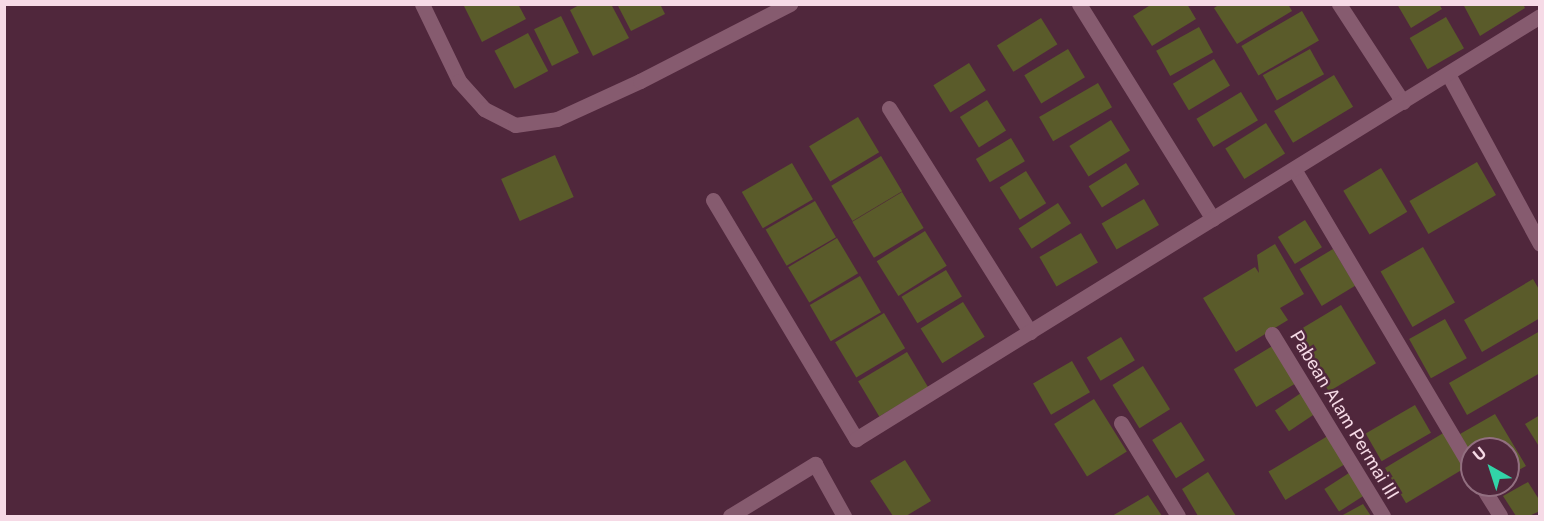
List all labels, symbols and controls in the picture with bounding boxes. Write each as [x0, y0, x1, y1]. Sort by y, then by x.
street label: Pabean Alam Permai III [1285, 327, 1403, 503]
north arrow [1460, 437, 1520, 497]
text: U [1469, 443, 1490, 465]

